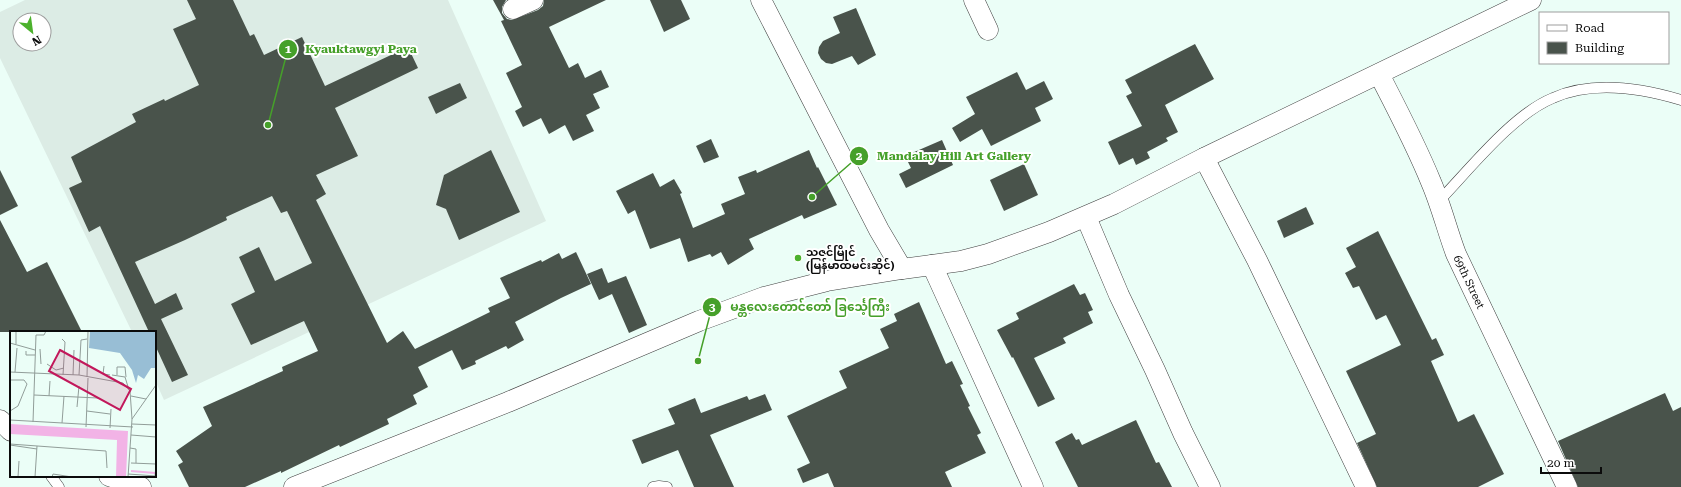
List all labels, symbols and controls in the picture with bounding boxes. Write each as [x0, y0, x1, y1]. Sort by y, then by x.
north arrow [12, 12, 52, 52]
legend [1539, 12, 1669, 64]
text: Road [1575, 21, 1605, 35]
text: N [29, 33, 43, 48]
callout: Kyauktawgyi Paya [278, 37, 425, 61]
text: Building [1575, 41, 1624, 55]
text: 1 [285, 42, 292, 56]
text: Kyauktawgyi Paya [305, 42, 417, 56]
callout: Mandalay Hill Art Gallery [849, 144, 1039, 168]
text: 2 [856, 149, 863, 163]
text: Mandalay Hill Art Gallery [877, 149, 1032, 163]
place label: သဇင်မြိုင် (မြန်မာထမင်းဆိုင်) [806, 245, 894, 275]
marker: သဇင်မြိုင် (မြန်မာထမင်းဆိုင်) [793, 253, 803, 263]
street label: 69th Street [1450, 253, 1487, 311]
callout: မန္တလေးတောင်တော် ‌ခြင်္သေ့ကြီး [702, 295, 898, 319]
text: မန္တလေးတောင်တော် ‌ခြင်္သေ့ကြီး [730, 297, 890, 317]
text: 3 [709, 300, 716, 314]
inset map [10, 331, 156, 477]
scale bar [1541, 449, 1601, 475]
text: 20 m [1547, 456, 1574, 470]

